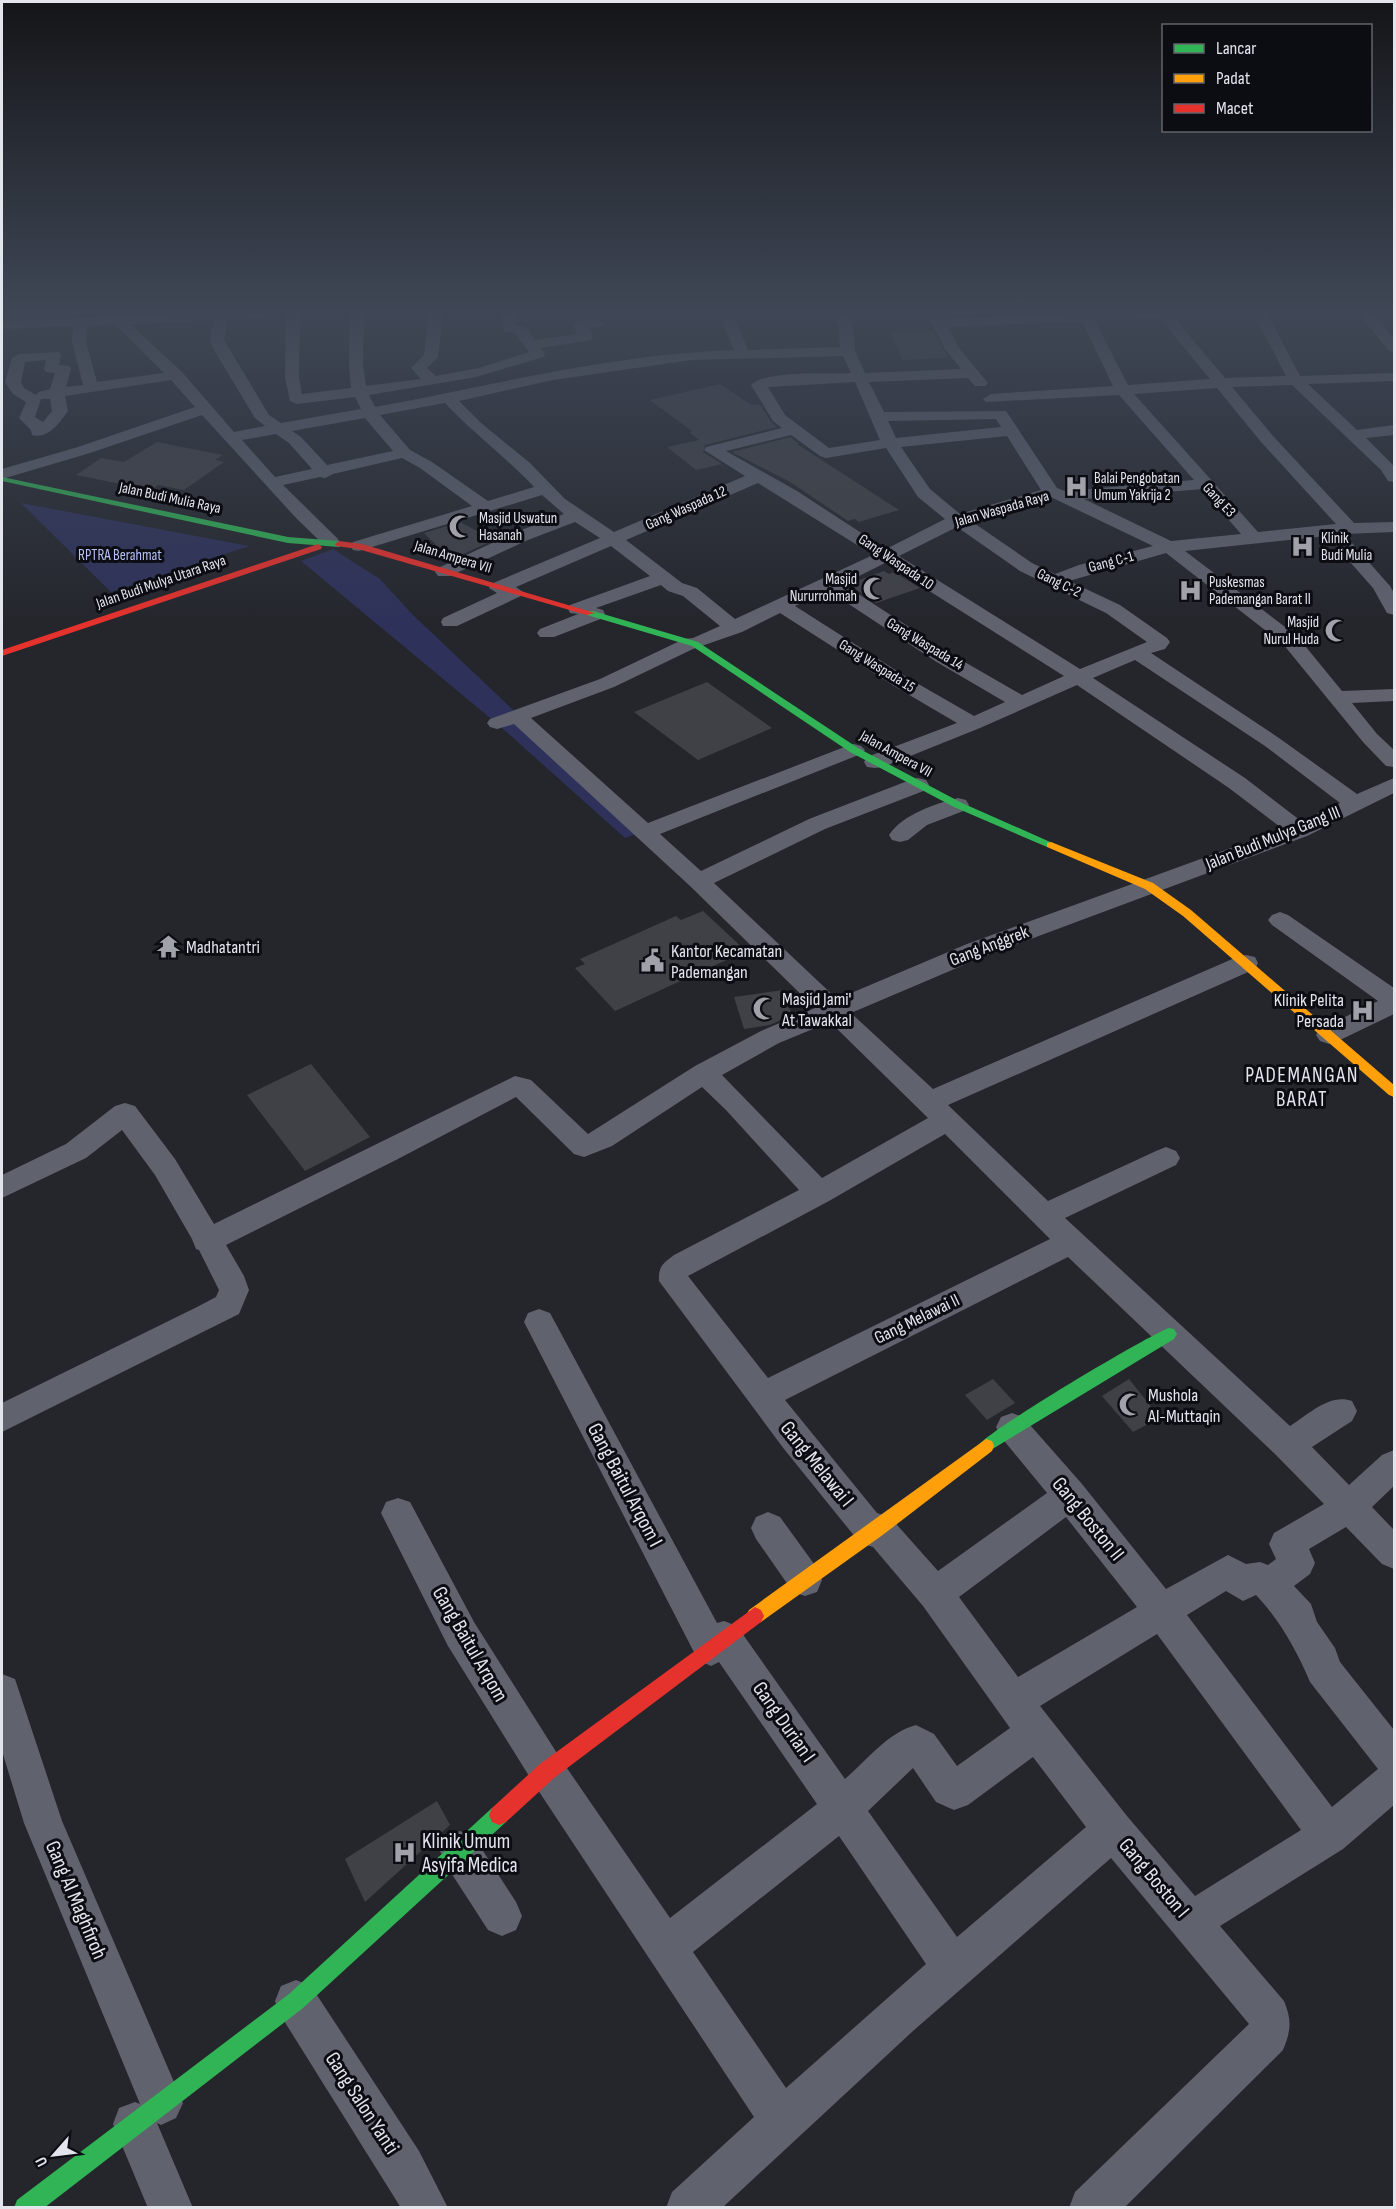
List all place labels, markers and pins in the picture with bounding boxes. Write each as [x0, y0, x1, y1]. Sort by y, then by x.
place label: Balai Pengobatan Umum Yakrija 2 [1094, 469, 1180, 505]
hospital icon: Balai Pengobatan Umum Yakrija 2 [1063, 474, 1089, 500]
place label: Masjid Uswatun Hasanah [479, 509, 557, 545]
mosque icon: Masjid Uswatun Hasanah [448, 514, 474, 540]
place label: Klinik Budi Mulia [1321, 529, 1372, 565]
hospital icon: Klinik Budi Mulia [1290, 534, 1316, 560]
place label: Masjid Nururrohmah [790, 570, 857, 606]
place label: Puskesmas Pademangan Barat II [1209, 573, 1311, 609]
mosque icon: Masjid Nururrohmah [862, 575, 888, 601]
hospital icon: Puskesmas Pademangan Barat II [1178, 578, 1204, 604]
place label: Masjid Nurul Huda [1263, 613, 1319, 649]
mosque icon: Masjid Nurul Huda [1324, 618, 1350, 644]
temple icon: Madhatantri [155, 934, 181, 960]
place label: Madhatantri [186, 937, 260, 958]
place label: Kantor Kecamatan Pademangan [671, 941, 782, 983]
public building icon: Kantor Kecamatan Pademangan [640, 948, 666, 974]
place label: Masjid Jami' At Tawakkal [781, 989, 852, 1031]
place label: Klinik Pelita Persada [1274, 990, 1344, 1032]
mosque icon: Masjid Jami' At Tawakkal [751, 996, 777, 1022]
hospital icon: Klinik Pelita Persada [1349, 997, 1375, 1023]
place label: Mushola Al-Muttaqin [1147, 1385, 1220, 1427]
mosque icon: Mushola Al-Muttaqin [1117, 1392, 1143, 1418]
place label: Klinik Umum Asyifa Medica [421, 1829, 518, 1878]
hospital icon: Klinik Umum Asyifa Medica [391, 1840, 417, 1866]

